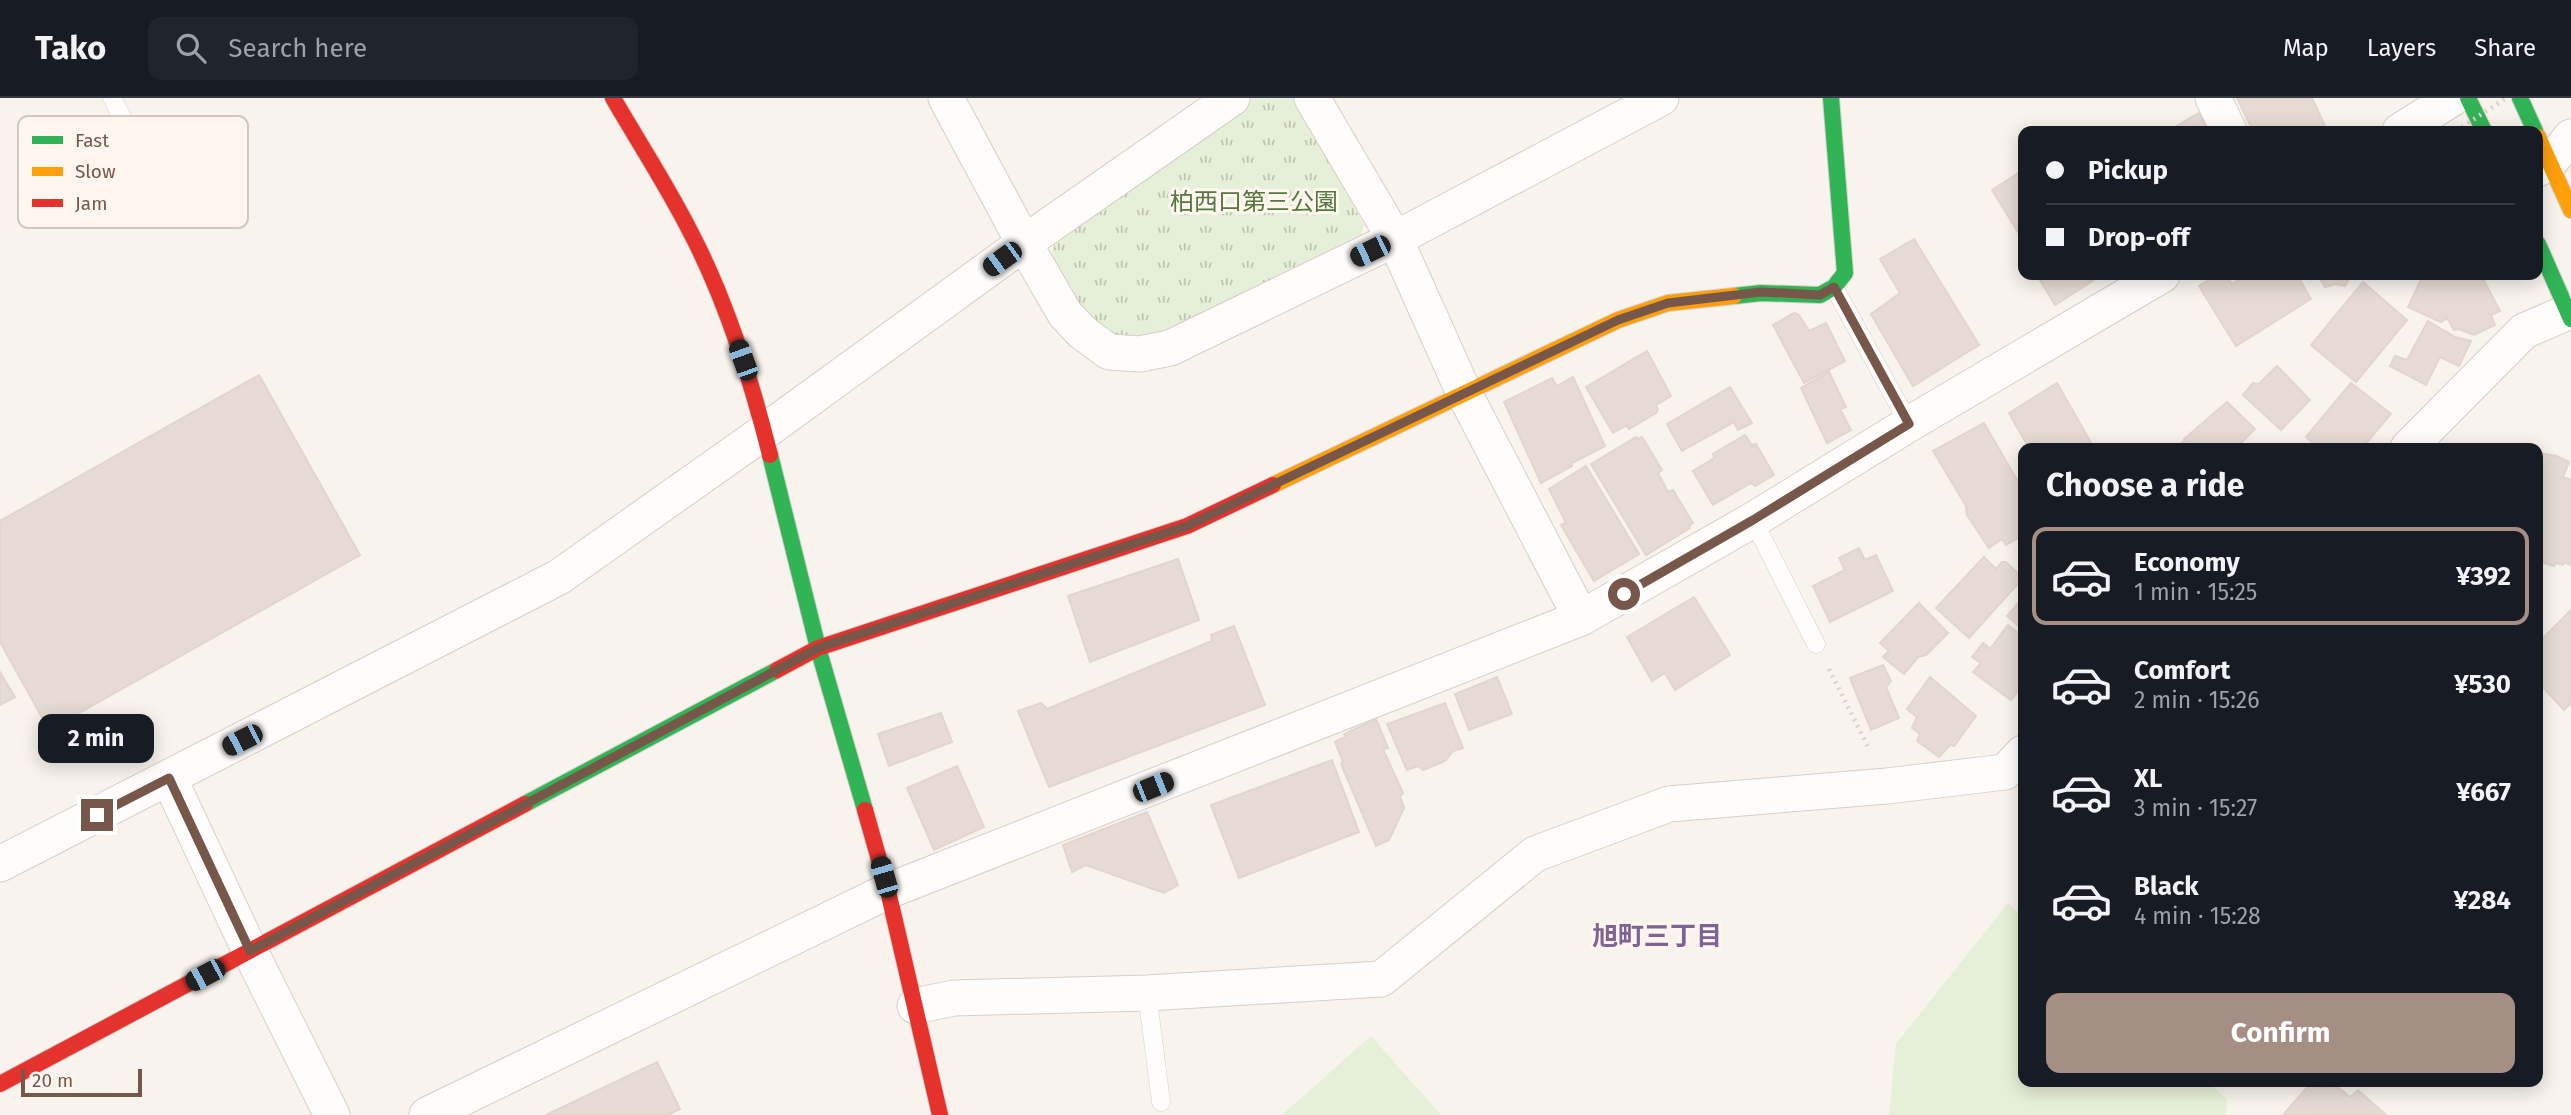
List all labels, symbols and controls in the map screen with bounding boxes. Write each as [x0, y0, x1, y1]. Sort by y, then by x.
search box [148, 17, 638, 80]
text: Tako [35, 28, 106, 68]
icon: search [172, 29, 210, 67]
text: Search here [228, 33, 367, 64]
text: Map [2283, 34, 2329, 62]
text: Layers [2367, 34, 2436, 62]
text: Share [2474, 34, 2536, 62]
legend [18, 116, 248, 228]
text: Fast [75, 129, 109, 152]
text: Pickup [2088, 155, 2168, 186]
text: Slow [75, 160, 116, 183]
park label: 柏西口第三公園 [1170, 188, 1338, 216]
text: Jam [75, 192, 107, 215]
text: Drop-off [2088, 222, 2190, 253]
car [1347, 232, 1394, 270]
car [979, 238, 1026, 280]
car [726, 337, 761, 383]
text: Choose a ride [2046, 466, 2244, 504]
icon: car [2050, 545, 2113, 608]
text: Economy [2134, 547, 2240, 578]
text: ¥392 [2456, 561, 2511, 592]
route start [1608, 578, 1640, 610]
text: 1 min · 15:25 [2134, 578, 2257, 606]
icon: car [2050, 653, 2113, 716]
text: Comfort [2134, 655, 2230, 686]
text: ¥530 [2454, 669, 2511, 700]
text: 2 min · 15:26 [2134, 686, 2260, 714]
callout: 2 min [39, 714, 155, 762]
car [219, 721, 266, 759]
text: 2 min [68, 724, 124, 752]
icon: car [2050, 761, 2113, 824]
text: XL [2134, 763, 2162, 794]
car [1130, 769, 1177, 805]
text: ¥667 [2456, 777, 2511, 808]
text: 3 min · 15:27 [2134, 794, 2257, 822]
route end [81, 799, 113, 831]
car [869, 854, 900, 900]
icon: car [2050, 869, 2113, 932]
text: Black [2134, 871, 2199, 902]
text: ¥284 [2453, 885, 2511, 916]
text: 4 min · 15:28 [2134, 902, 2261, 930]
district label: 旭町三丁目 [1592, 921, 1722, 952]
car [182, 956, 229, 994]
button: Confirm [2046, 993, 2515, 1073]
scale bar [21, 1066, 142, 1098]
text: 20 m [32, 1069, 73, 1092]

